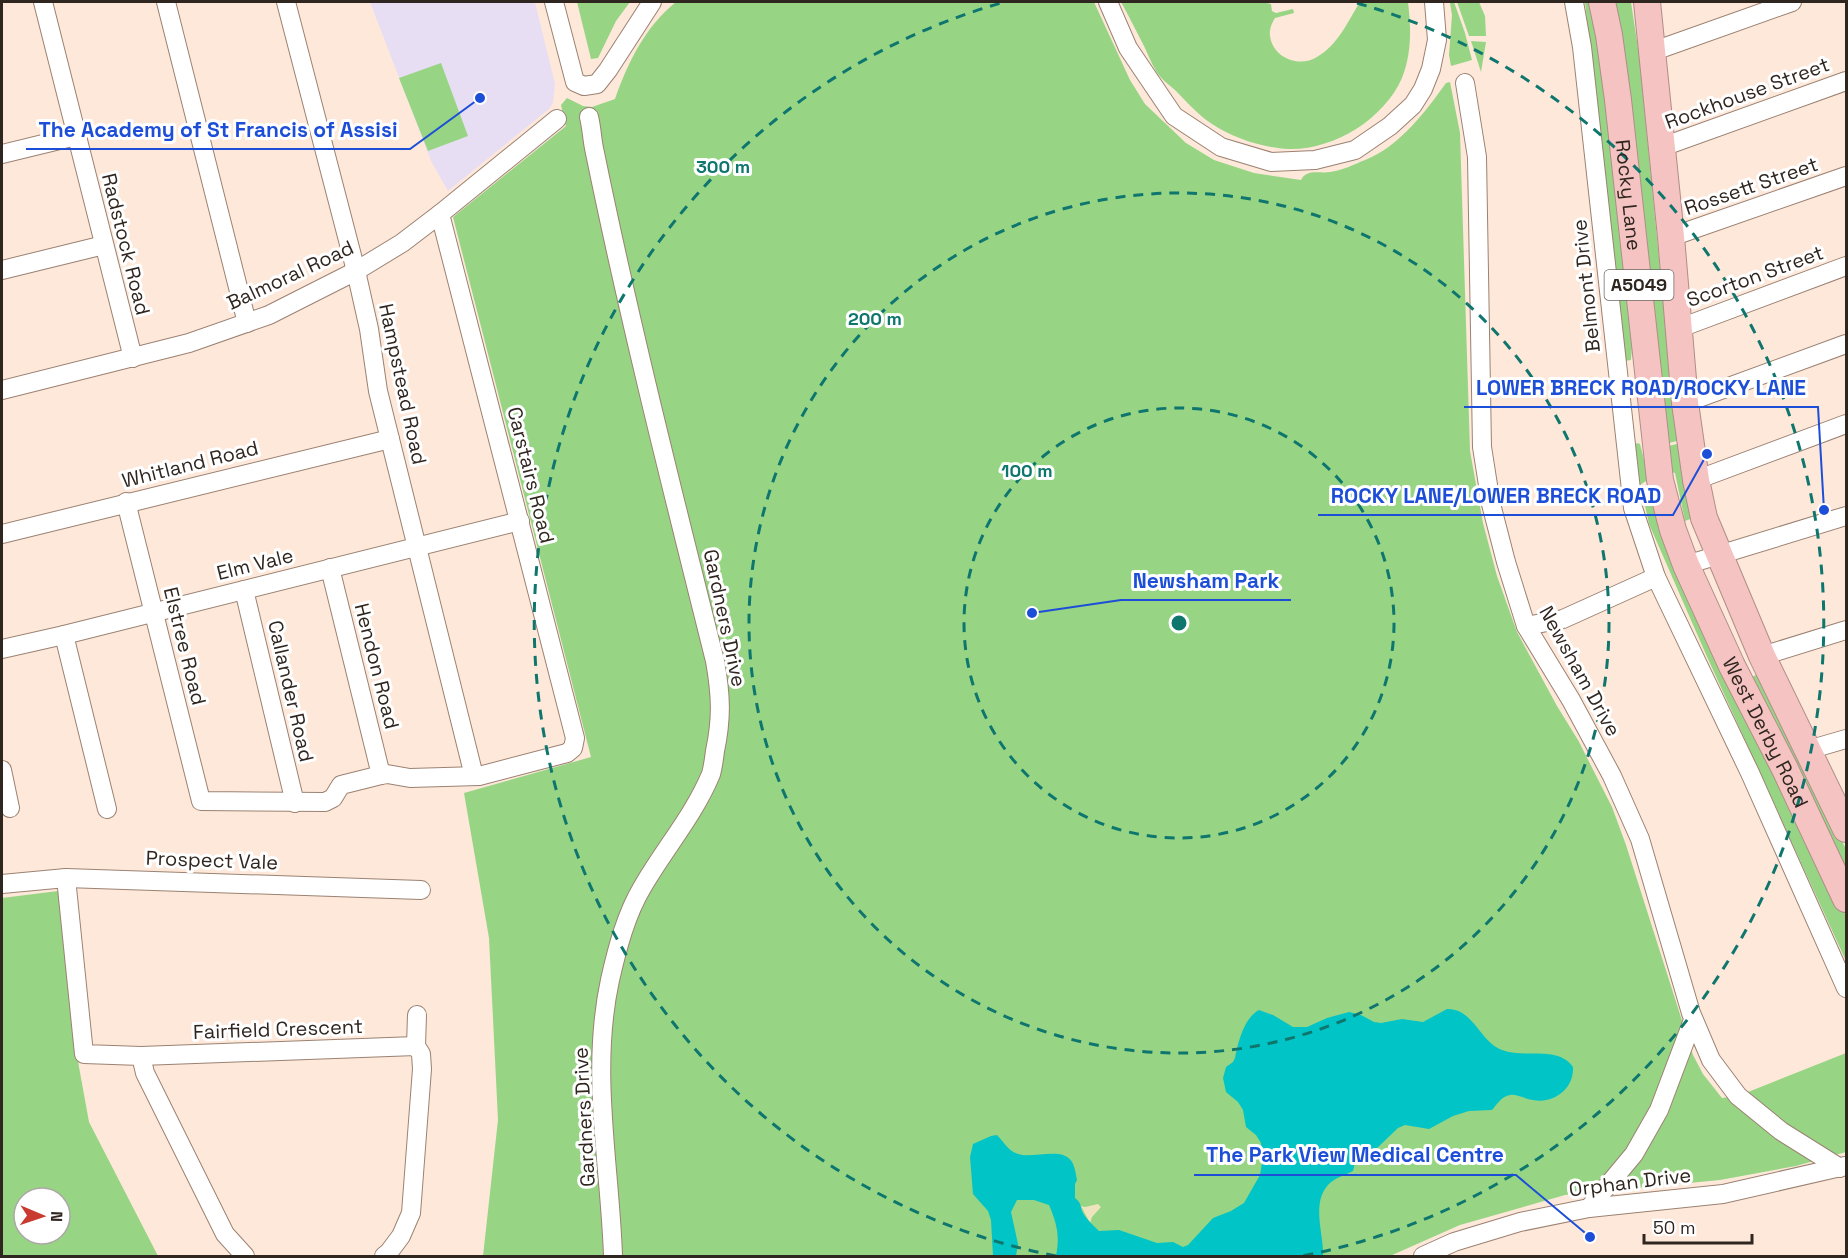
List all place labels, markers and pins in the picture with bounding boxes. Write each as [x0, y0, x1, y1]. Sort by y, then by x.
callout: The Academy of St Francis of Assisi [26, 110, 410, 149]
callout: LOWER BRECK ROAD/ROCKY LANE [1464, 368, 1818, 407]
callout: ROCKY LANE/LOWER BRECK ROAD [1318, 476, 1673, 515]
callout: Newsham Park [1121, 561, 1291, 600]
centre of rings [1169, 613, 1189, 633]
callout: The Park View Medical Centre [1194, 1136, 1516, 1175]

